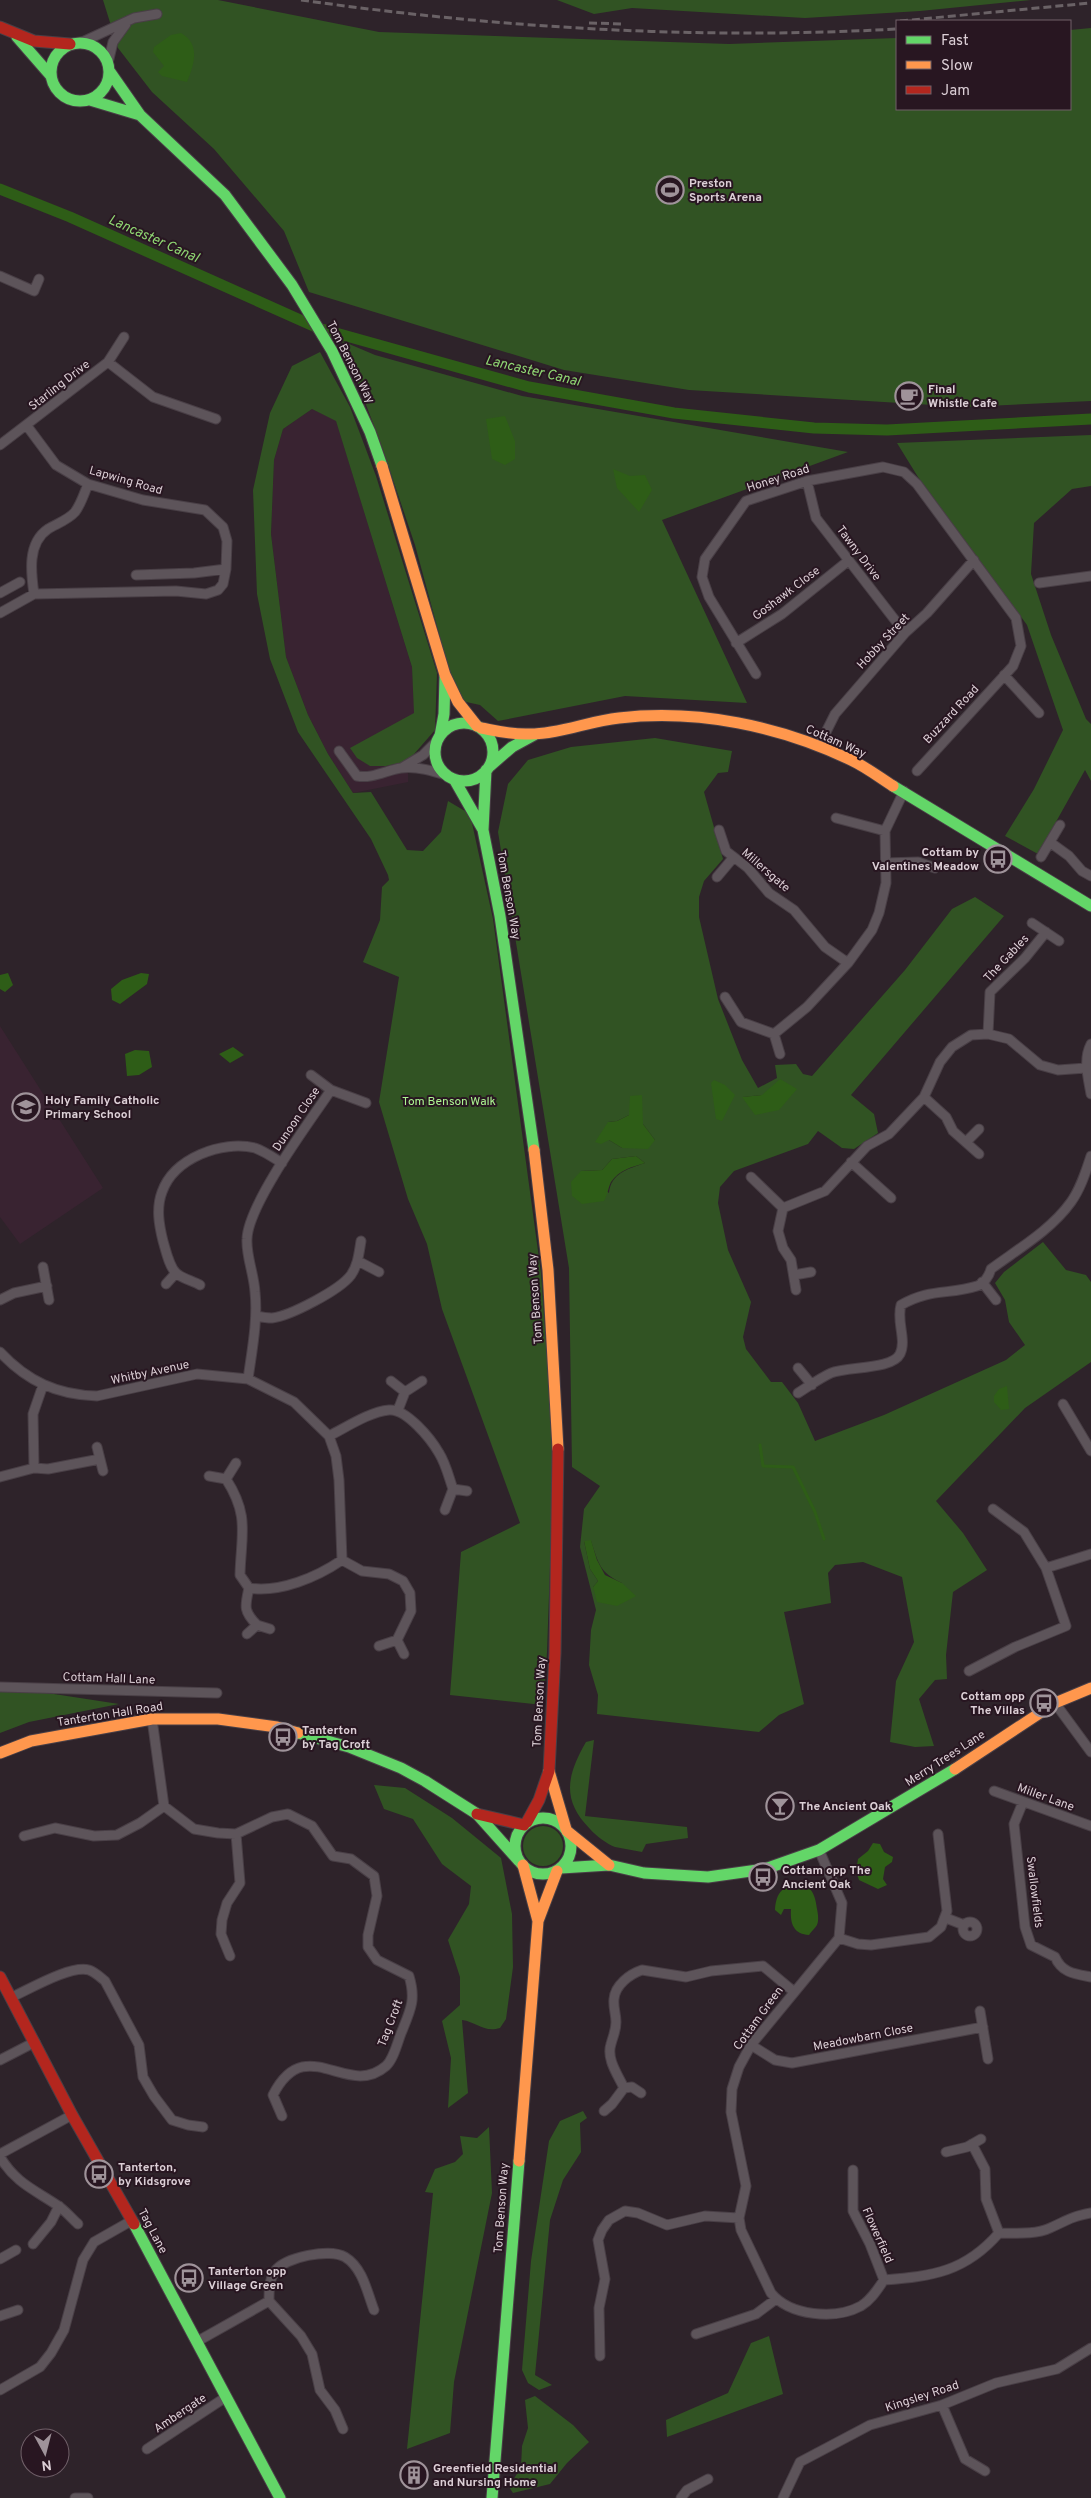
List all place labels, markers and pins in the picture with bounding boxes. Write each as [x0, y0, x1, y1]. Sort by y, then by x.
sports icon: Preston Sports Arena [655, 175, 685, 205]
place label: Preston Sports Arena [689, 176, 762, 206]
cafe icon: Final Whistle Cafe [894, 381, 924, 411]
place label: Final Whistle Cafe [928, 382, 997, 412]
bus stop icon: Cottam by Valentines Meadow [983, 844, 1013, 874]
place label: Cottam by Valentines Meadow [872, 845, 979, 875]
school or university icon: Holy Family Catholic Primary School [11, 1092, 41, 1122]
place label: Holy Family Catholic Primary School [45, 1093, 160, 1123]
bus stop icon: Cottam opp The Villas [1029, 1688, 1059, 1718]
place label: Cottam opp The Villas [961, 1689, 1025, 1719]
bus stop icon: Tanterton by Tag Croft [268, 1722, 298, 1752]
place label: Tanterton by Tag Croft [302, 1723, 370, 1753]
bar icon: The Ancient Oak [765, 1791, 795, 1821]
place label: The Ancient Oak [799, 1799, 892, 1815]
bus stop icon: Cottam opp The Ancient Oak [748, 1862, 778, 1892]
place label: Cottam opp The Ancient Oak [782, 1863, 871, 1893]
bus stop icon: Tanterton, by Kidsgrove [84, 2159, 114, 2189]
place label: Tanterton, by Kidsgrove [118, 2160, 191, 2190]
bus stop icon: Tanterton opp Village Green [174, 2263, 204, 2293]
place label: Tanterton opp Village Green [208, 2264, 286, 2294]
building icon: Greenfield Residential and Nursing Home [399, 2460, 429, 2490]
place label: Greenfield Residential and Nursing Home [433, 2461, 557, 2491]

